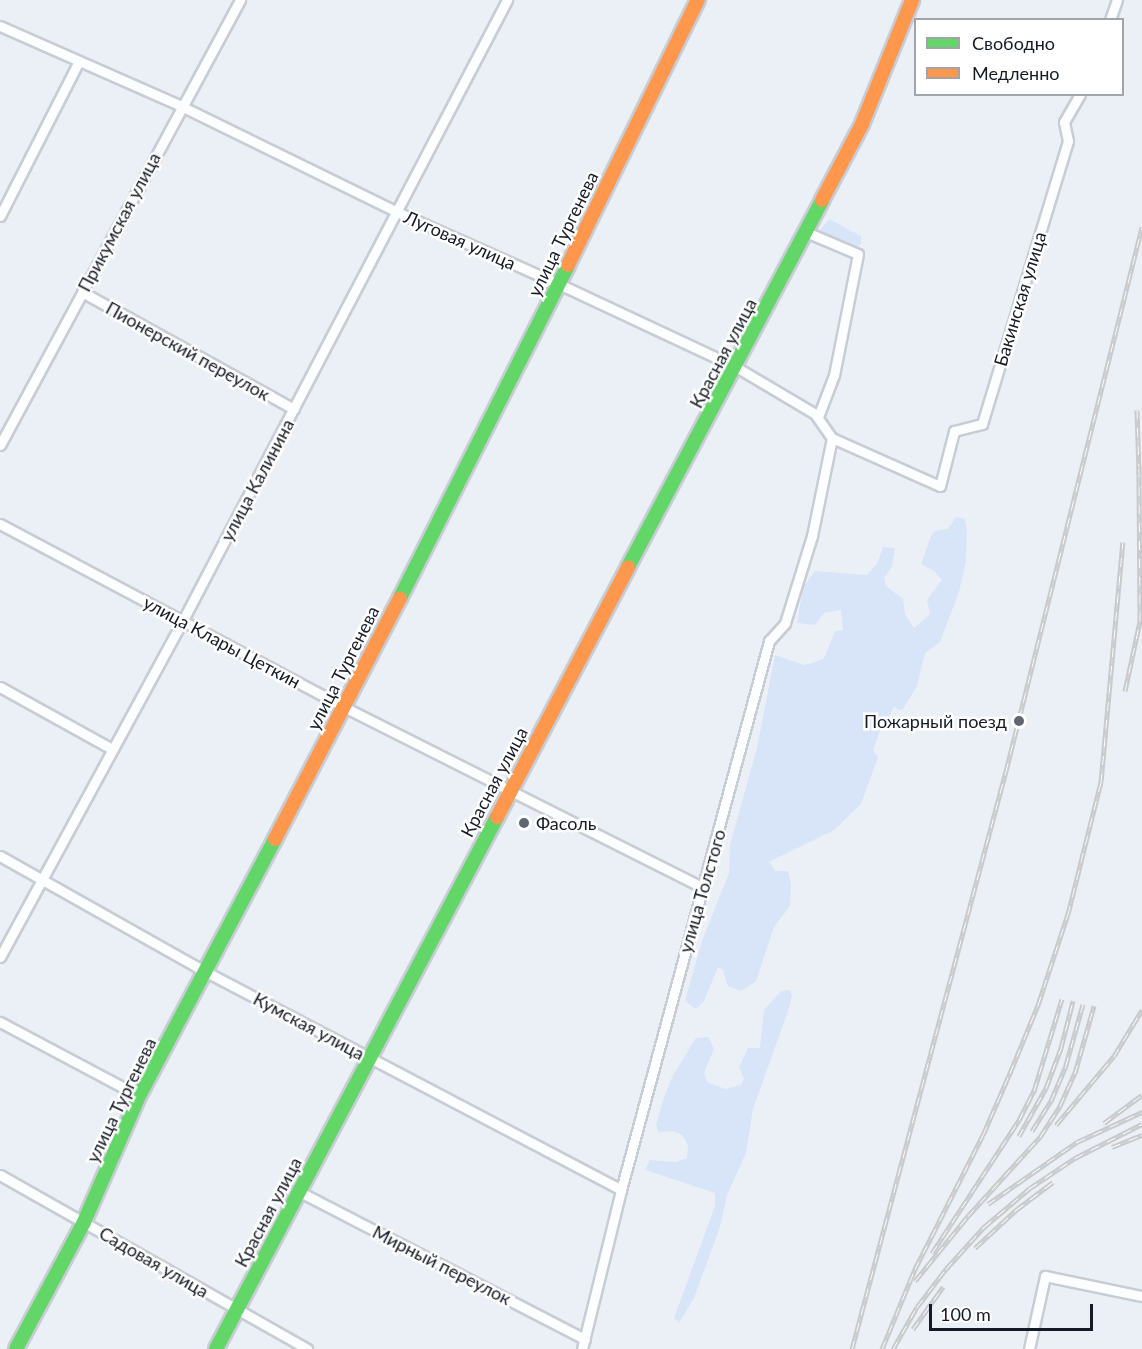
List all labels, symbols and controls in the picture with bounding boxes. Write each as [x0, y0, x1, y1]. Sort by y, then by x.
legend [914, 18, 1124, 96]
text: Свободно [972, 32, 1055, 54]
text: Медленно [972, 62, 1060, 84]
street label: Прикумская улица [73, 149, 165, 295]
street label: улица Тургенева [523, 168, 603, 300]
street label: Луговая улица [401, 206, 519, 274]
street label: Бакинская улица [989, 229, 1051, 369]
street label: Красная улица [685, 294, 761, 412]
street label: Пионерский переулок [102, 297, 274, 405]
street label: улица Калинина [216, 415, 298, 545]
street label: улица Клары Цеткин [140, 591, 304, 693]
street label: улица Тургенева [302, 602, 384, 734]
place label: Пожарный поезд [864, 710, 1007, 732]
marker: Пожарный поезд [1012, 714, 1026, 728]
street label: Красная улица [456, 723, 532, 841]
place label: Фасоль [536, 812, 596, 834]
marker: Фасоль [517, 816, 531, 830]
street label: улица Толстого [674, 827, 730, 955]
street label: Кумская улица [250, 988, 368, 1064]
street label: улица Тургенева [81, 1034, 161, 1166]
street label: Красная улица [230, 1153, 306, 1271]
street label: Мирный переулок [369, 1221, 515, 1309]
street label: Садовая улица [95, 1222, 213, 1302]
scale bar [932, 1292, 1096, 1330]
text: 100 m [940, 1303, 991, 1325]

